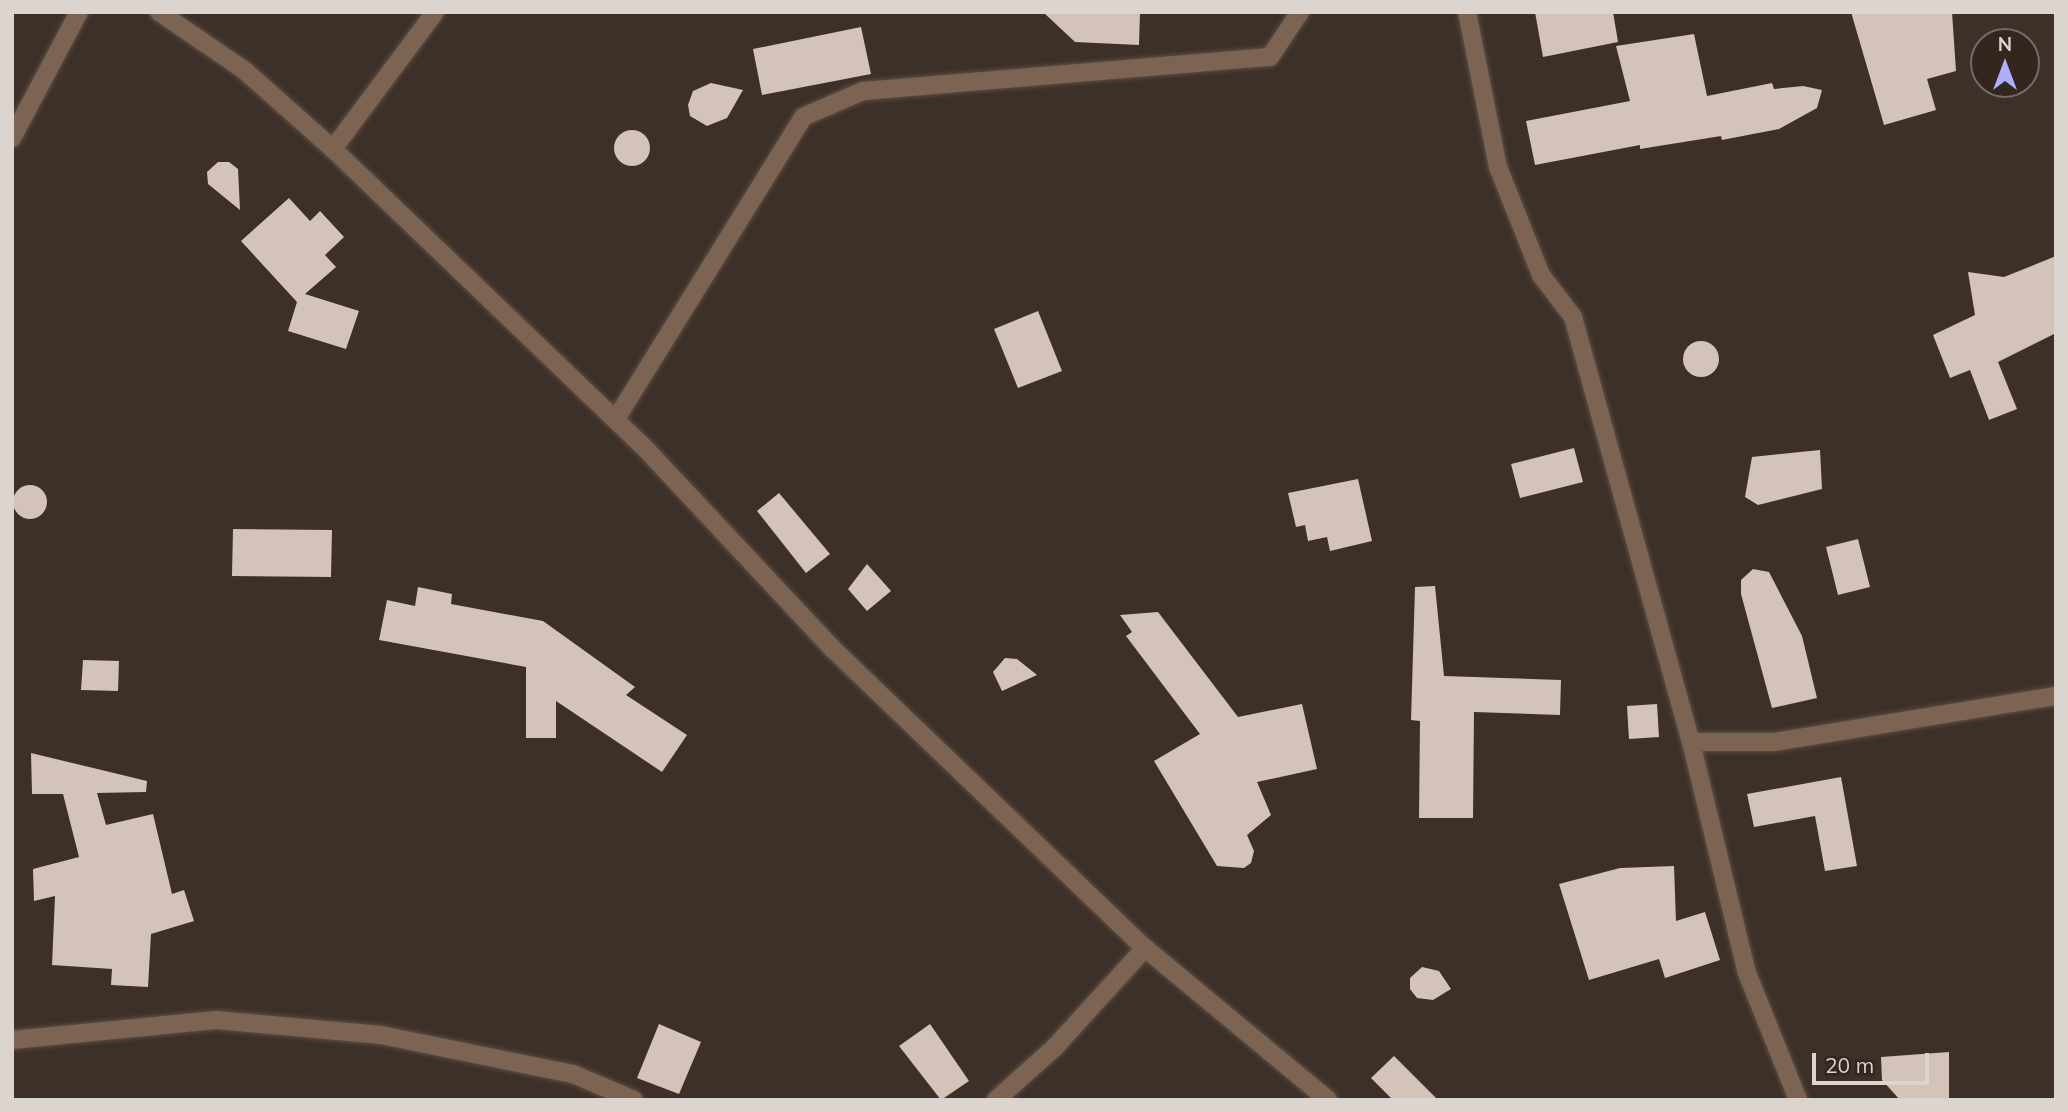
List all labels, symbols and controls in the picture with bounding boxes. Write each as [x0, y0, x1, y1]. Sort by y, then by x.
north arrow [1970, 28, 2040, 98]
text: N [1998, 32, 2012, 56]
scale bar [1816, 1038, 1933, 1082]
text: 20 m [1825, 1052, 1874, 1078]

